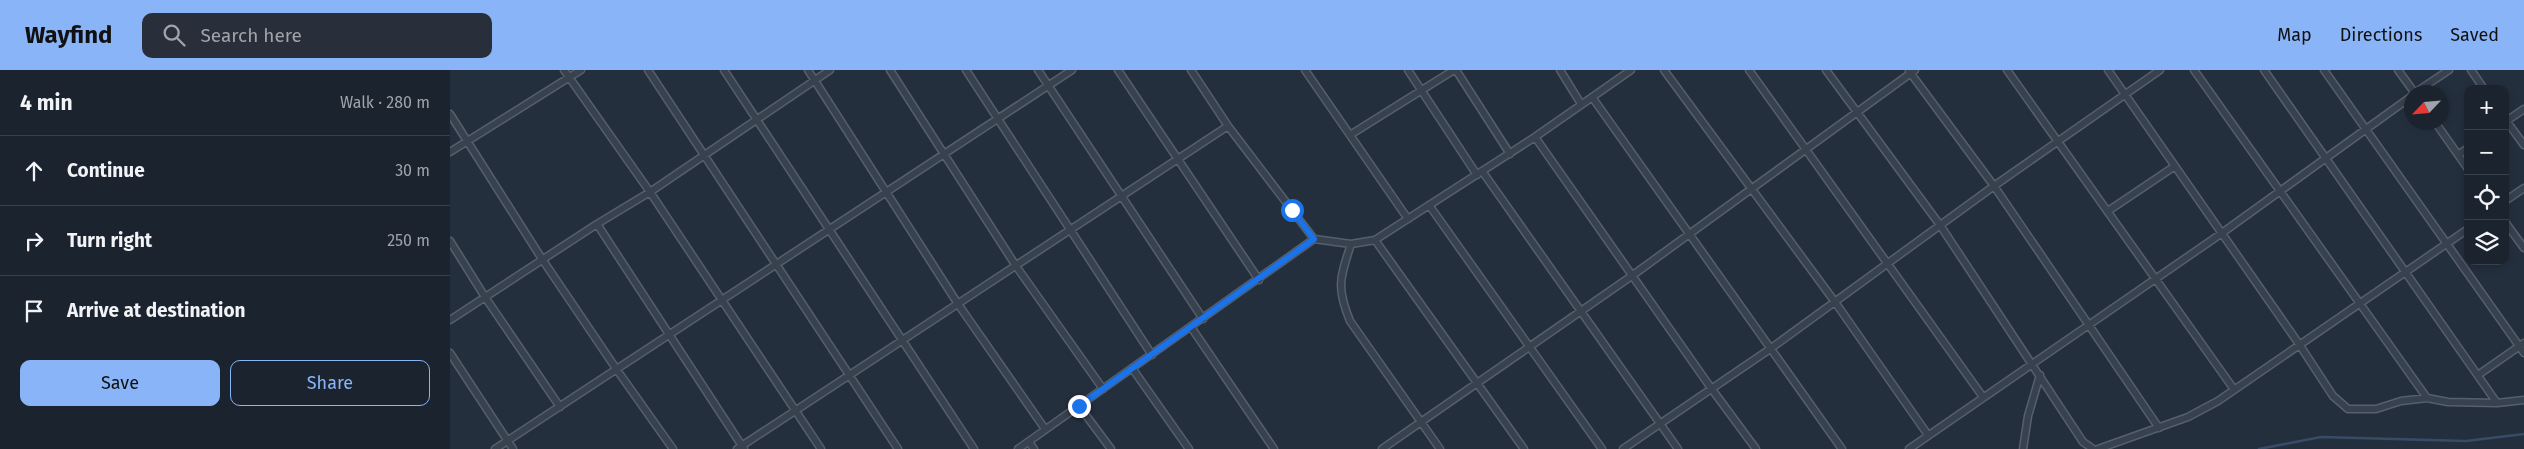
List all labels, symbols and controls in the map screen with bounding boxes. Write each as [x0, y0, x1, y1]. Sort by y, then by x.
search box [142, 13, 492, 58]
text: Wayfind [25, 21, 112, 49]
icon: search [160, 21, 188, 49]
text: Search here [200, 24, 302, 47]
text: Map [2277, 24, 2312, 46]
text: Directions [2340, 24, 2422, 46]
text: Saved [2450, 24, 2499, 46]
north arrow [2404, 85, 2449, 130]
map controls [2464, 85, 2509, 265]
button: + [2464, 85, 2509, 130]
text: 4 min [20, 90, 73, 116]
text: Walk · 280 m [340, 93, 430, 112]
button: − [2464, 130, 2509, 175]
icon: ahead [20, 157, 48, 185]
text: Continue [67, 159, 145, 182]
text: 30 m [395, 161, 430, 180]
button: locate [2464, 175, 2509, 220]
route start [1281, 199, 1304, 222]
button: layers [2464, 220, 2509, 265]
icon: right [20, 227, 48, 255]
text: Turn right [67, 229, 152, 252]
text: 250 m [387, 231, 430, 250]
icon: arrive [20, 297, 48, 325]
text: Arrive at destination [67, 299, 246, 322]
button: Save [20, 360, 220, 406]
button: Share [230, 360, 430, 406]
route end [1068, 395, 1091, 418]

